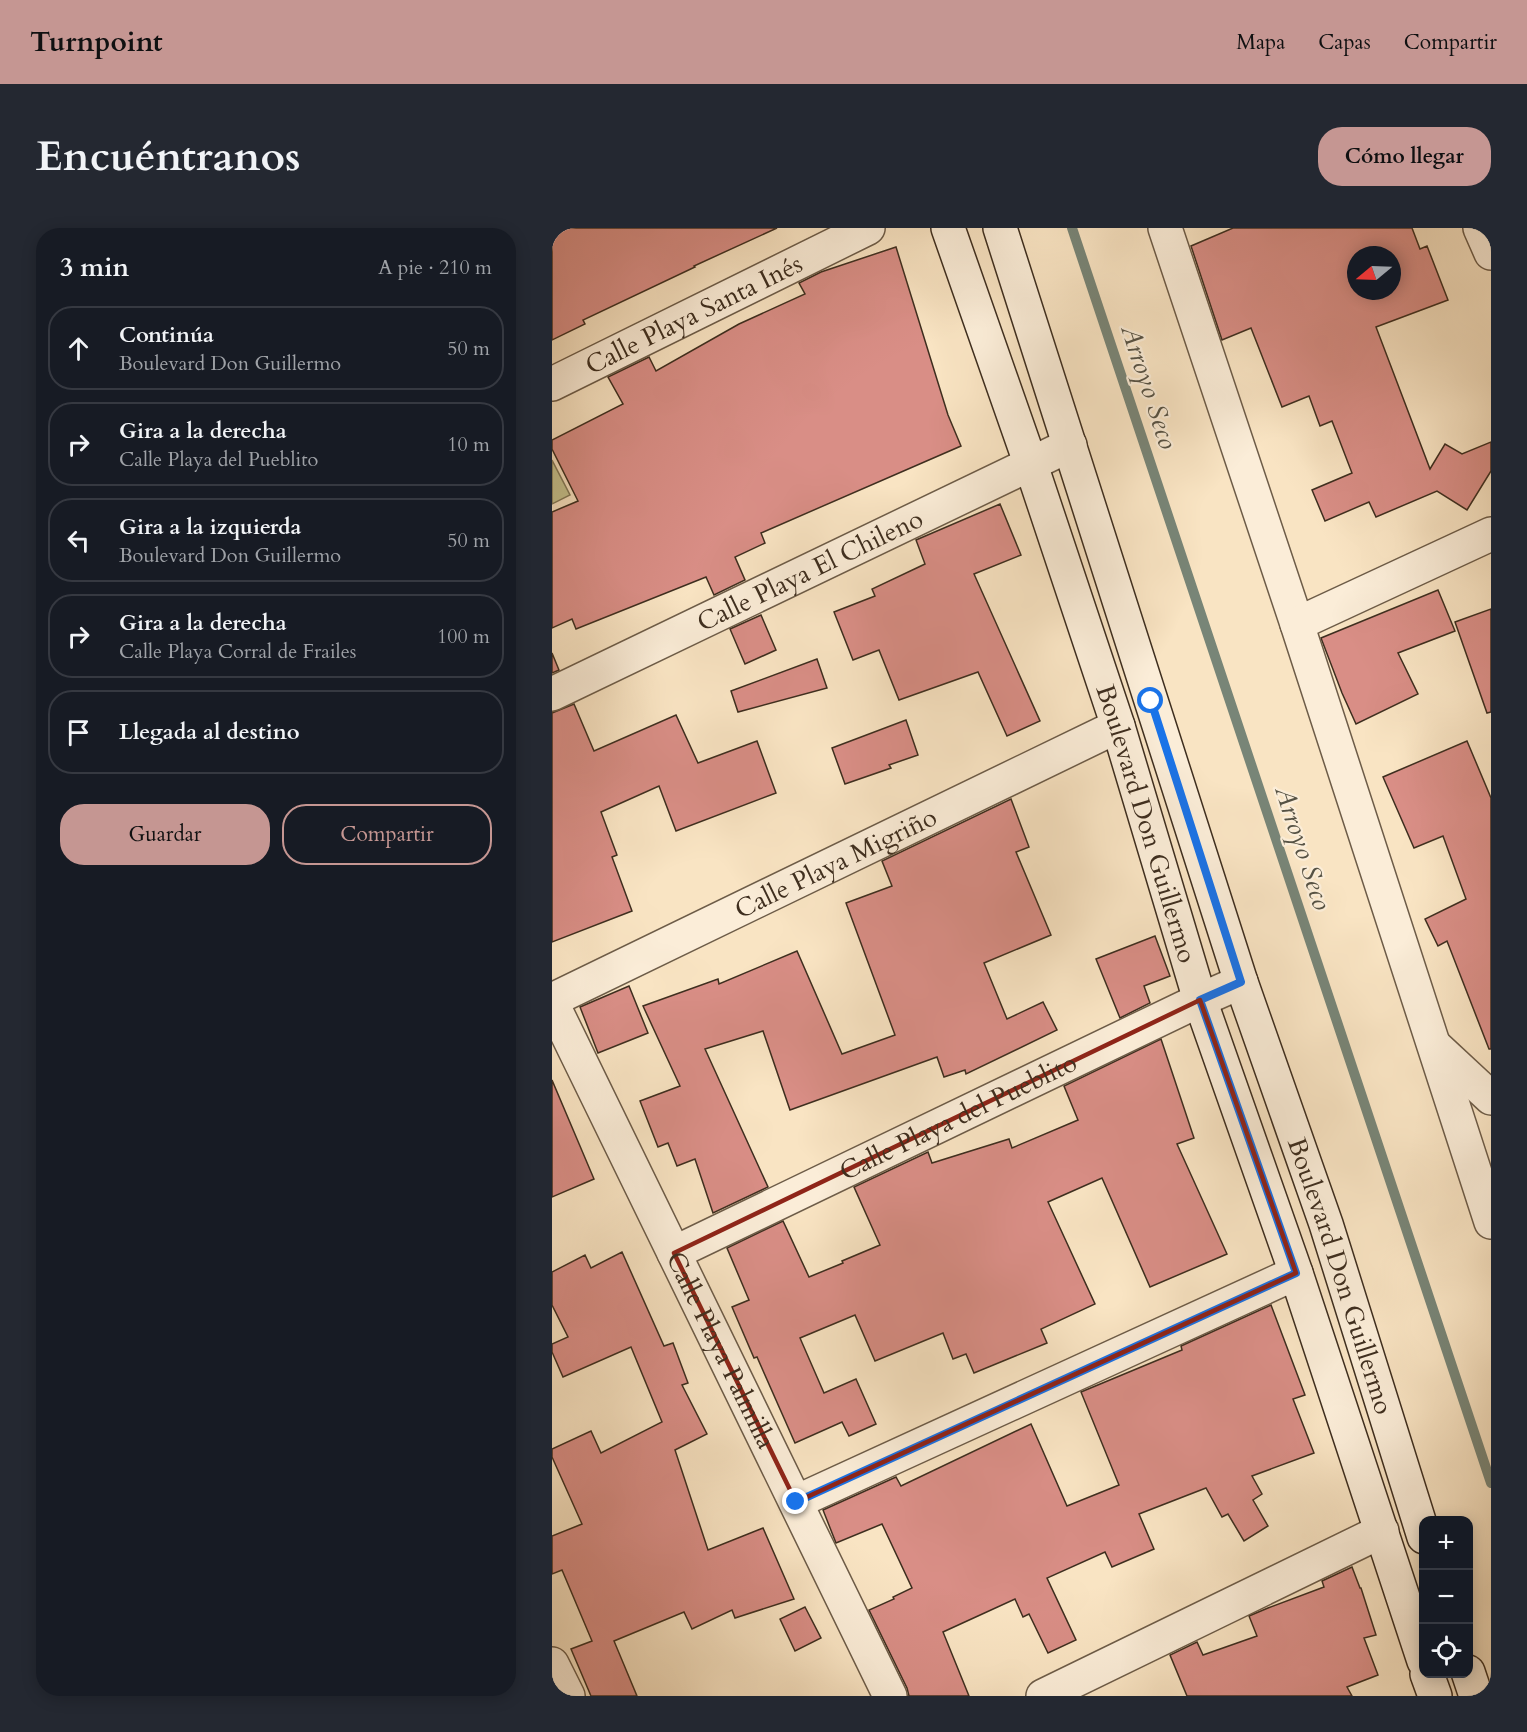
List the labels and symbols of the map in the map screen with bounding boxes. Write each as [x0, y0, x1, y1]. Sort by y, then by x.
street label: Calle Playa Santa Inés [579, 246, 808, 382]
north arrow [1347, 246, 1401, 300]
water label: Arroyo Seco [1111, 319, 1187, 454]
street label: Calle Playa El Chileno [691, 501, 929, 639]
street label: Boulevard Don Guillermo [1088, 680, 1205, 967]
route start [1137, 687, 1163, 713]
water label: Arroyo Seco [1265, 780, 1341, 915]
street label: Calle Playa Migriño [729, 799, 942, 927]
street label: Calle Playa del Pueblito [833, 1044, 1082, 1188]
street label: Boulevard Don Guillermo [1279, 1133, 1402, 1419]
street label: Calle Playa Palmilla [658, 1245, 784, 1454]
route end [782, 1488, 808, 1514]

